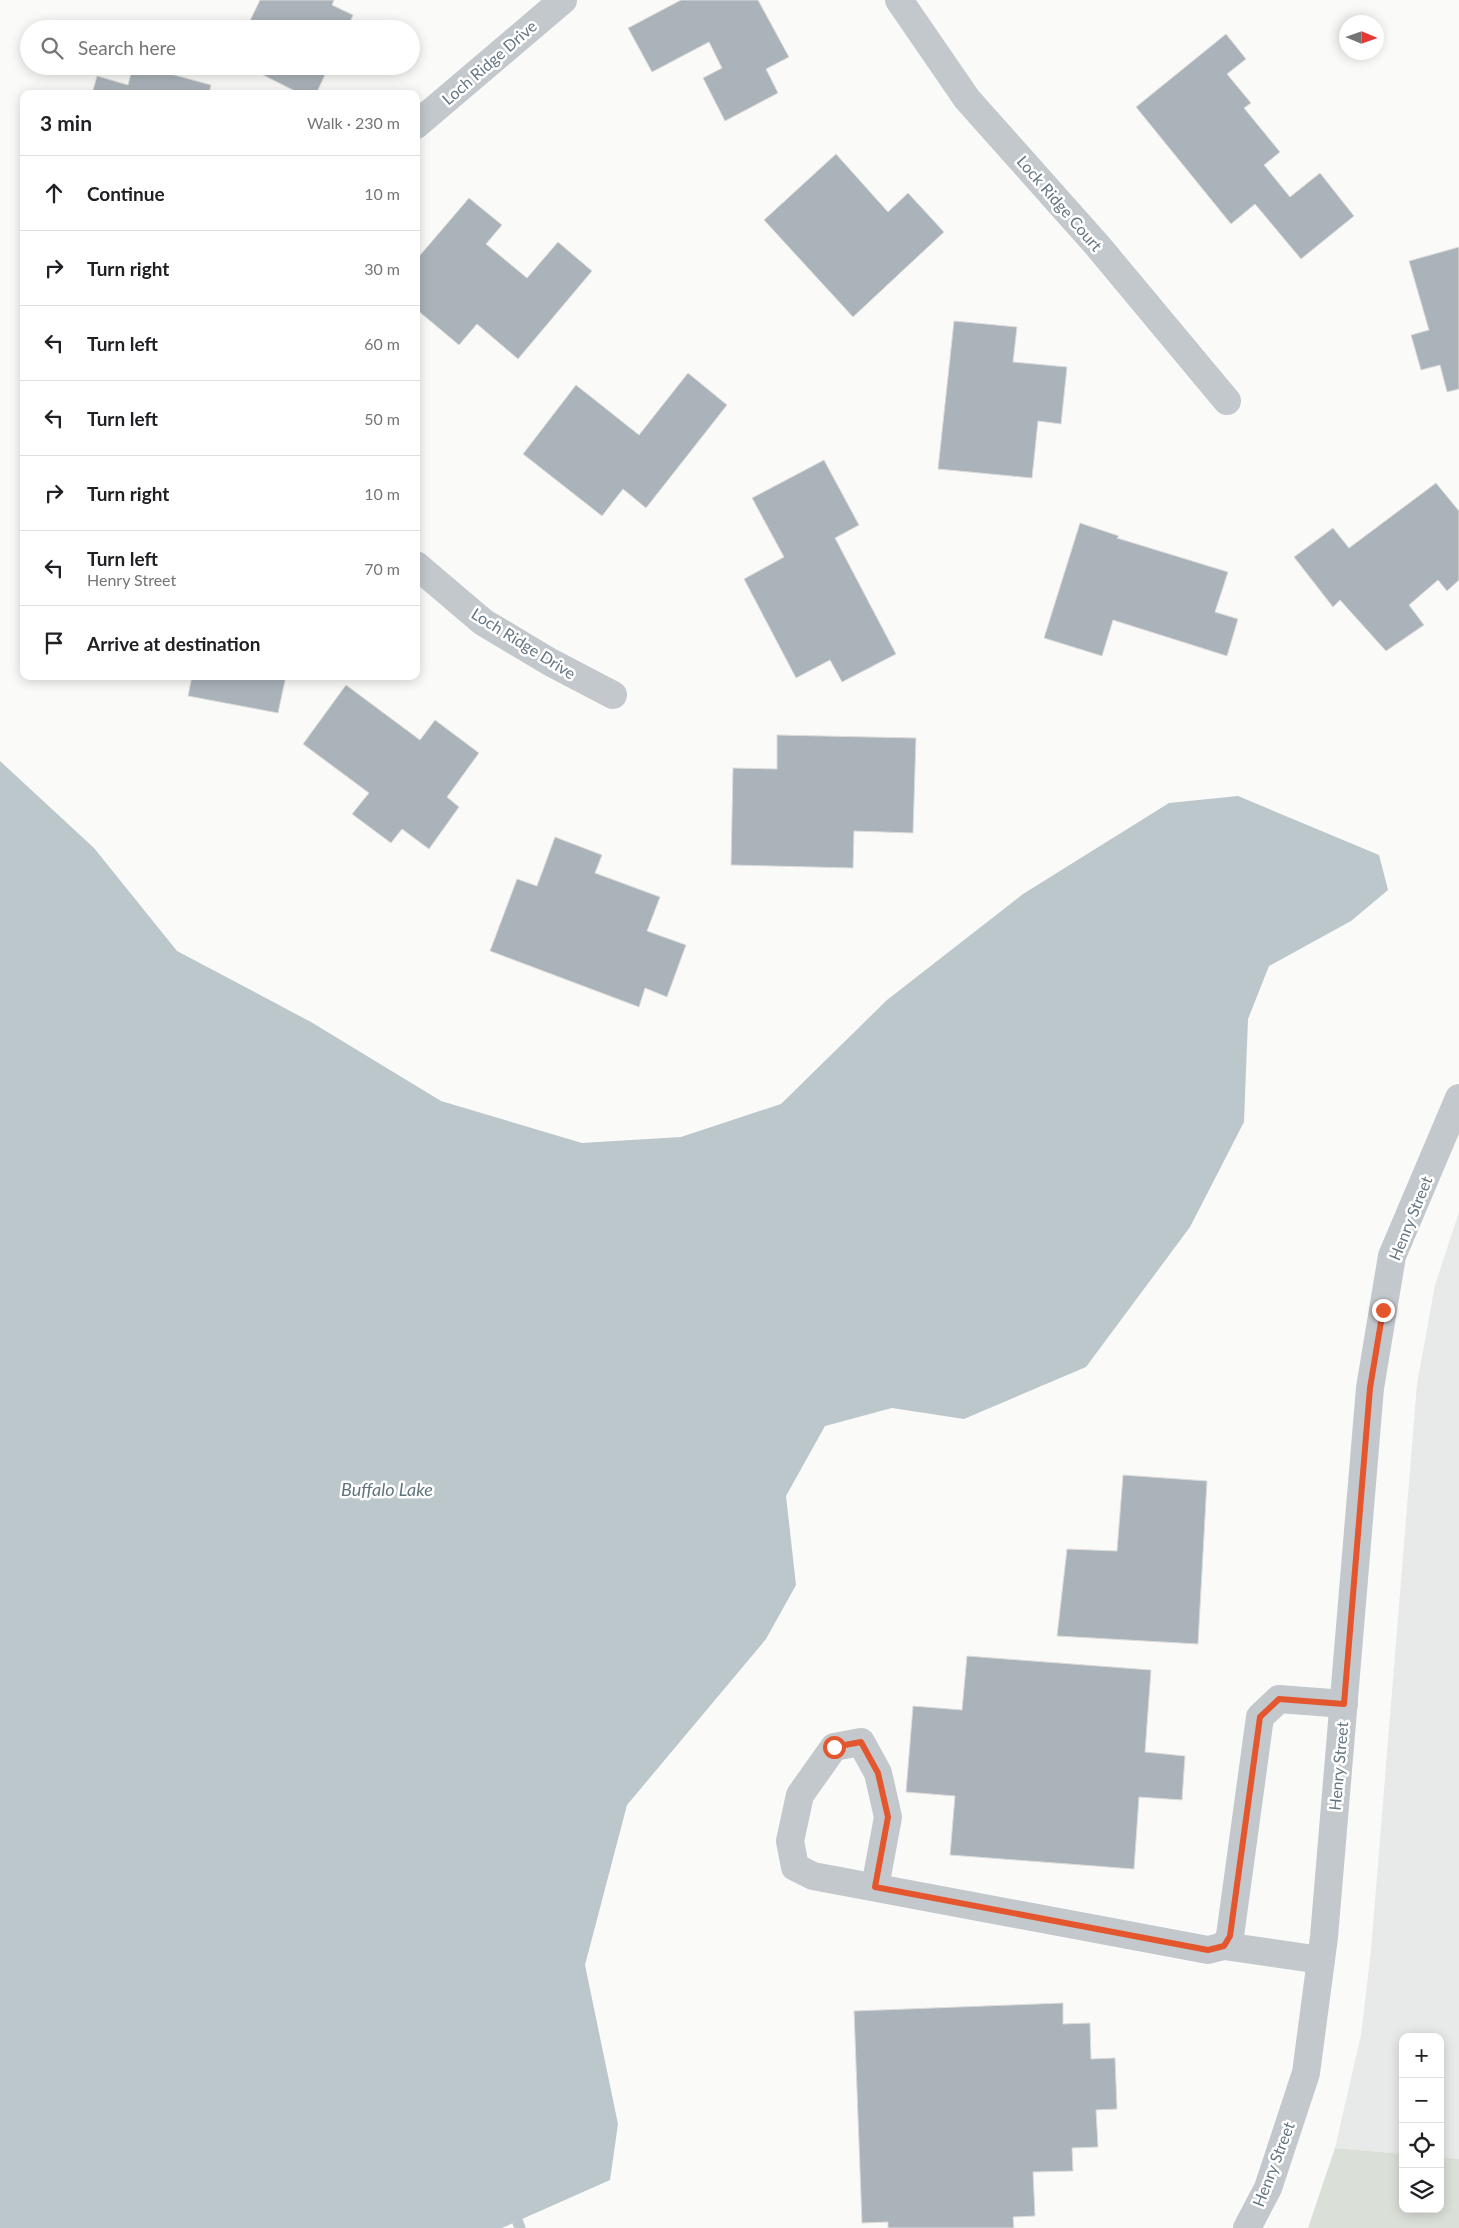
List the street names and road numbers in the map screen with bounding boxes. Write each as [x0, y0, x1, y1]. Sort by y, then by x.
street label: Loch Ridge Drive [438, 16, 540, 108]
street label: Lock Ridge Court [1013, 151, 1107, 255]
street label: Loch Ridge Drive [469, 603, 579, 683]
street label: Henry Street [1384, 1173, 1436, 1263]
street label: Henry Street [1325, 1720, 1351, 1811]
street label: Henry Street [1248, 2119, 1298, 2209]

